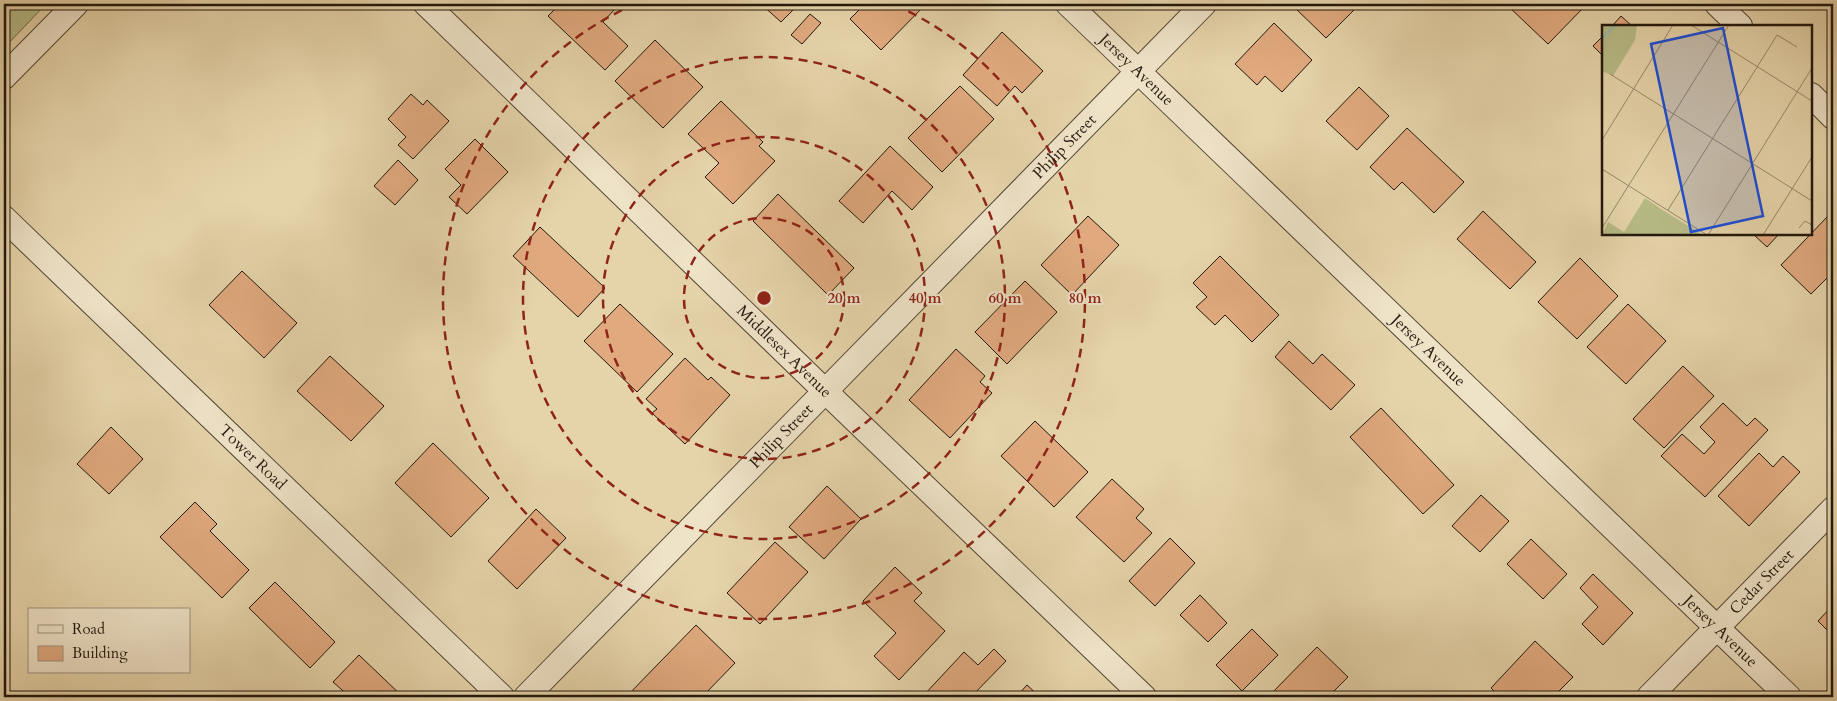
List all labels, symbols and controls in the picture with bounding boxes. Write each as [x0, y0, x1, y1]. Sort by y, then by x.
inset map [1602, 25, 1812, 235]
street label: Jersey Avenue [1093, 27, 1179, 111]
street label: Philip Street [1028, 109, 1101, 184]
text: 20 m [827, 288, 861, 308]
text: 40 m [908, 288, 942, 308]
text: 60 m [988, 288, 1022, 308]
text: 80 m [1068, 288, 1102, 308]
centre of rings [755, 289, 773, 307]
street label: Middlesex Avenue [732, 300, 837, 403]
street label: Jersey Avenue [1385, 308, 1471, 392]
street label: Philip Street [744, 399, 818, 473]
street label: Tower Road [214, 419, 292, 495]
street label: Cedar Street [1725, 544, 1799, 620]
street label: Jersey Avenue [1677, 589, 1763, 672]
legend [28, 608, 190, 674]
text: Road [72, 619, 105, 639]
text: Building [72, 643, 128, 663]

